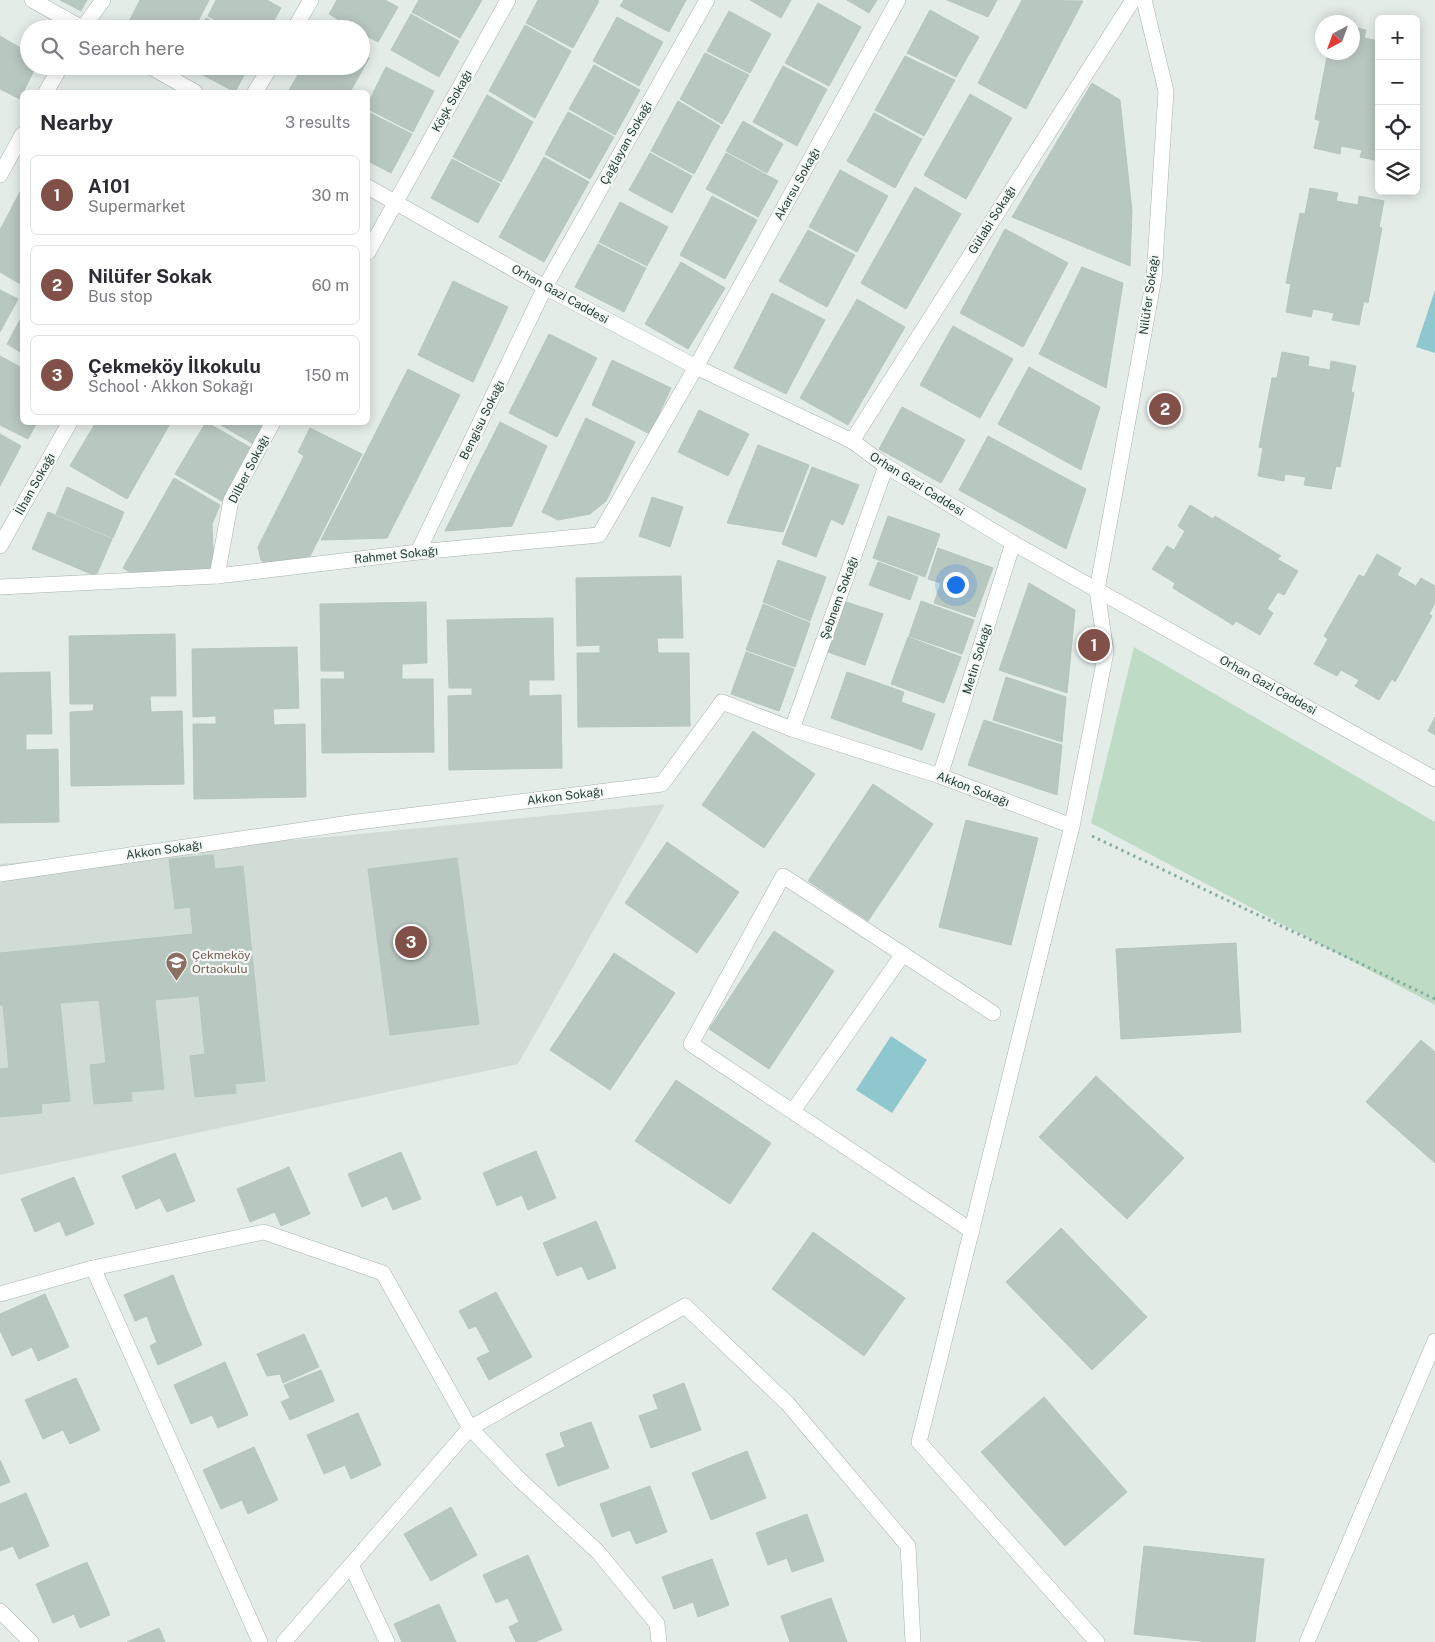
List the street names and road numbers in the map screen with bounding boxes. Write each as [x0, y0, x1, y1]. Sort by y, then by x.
street label: Köşk Sokağı [429, 68, 475, 134]
street label: Çağlayan Sokağı [597, 99, 655, 187]
street label: Akarsu Sokağı [771, 145, 823, 223]
street label: Gülabi Sokağı [966, 183, 1018, 257]
street label: Nilüfer Sokağı [1137, 254, 1161, 336]
street label: Orhan Gazi Caddesi [509, 262, 611, 327]
street label: Bengisu Sokağı [457, 378, 507, 462]
street label: Dilber Sokağı [226, 432, 272, 506]
street label: Orhan Gazi Caddesi [867, 449, 967, 519]
street label: İlhan Sokağı [12, 451, 58, 517]
street label: Rahmet Sokağı [353, 544, 439, 566]
street label: Şebnem Sokağı [817, 555, 861, 641]
street label: Metin Sokağı [960, 622, 994, 696]
street label: Orhan Gazi Caddesi [1217, 653, 1319, 718]
street label: Akkon Sokağı [935, 769, 1011, 809]
street label: Akkon Sokağı [526, 784, 604, 808]
street label: Akkon Sokağı [125, 838, 203, 862]

